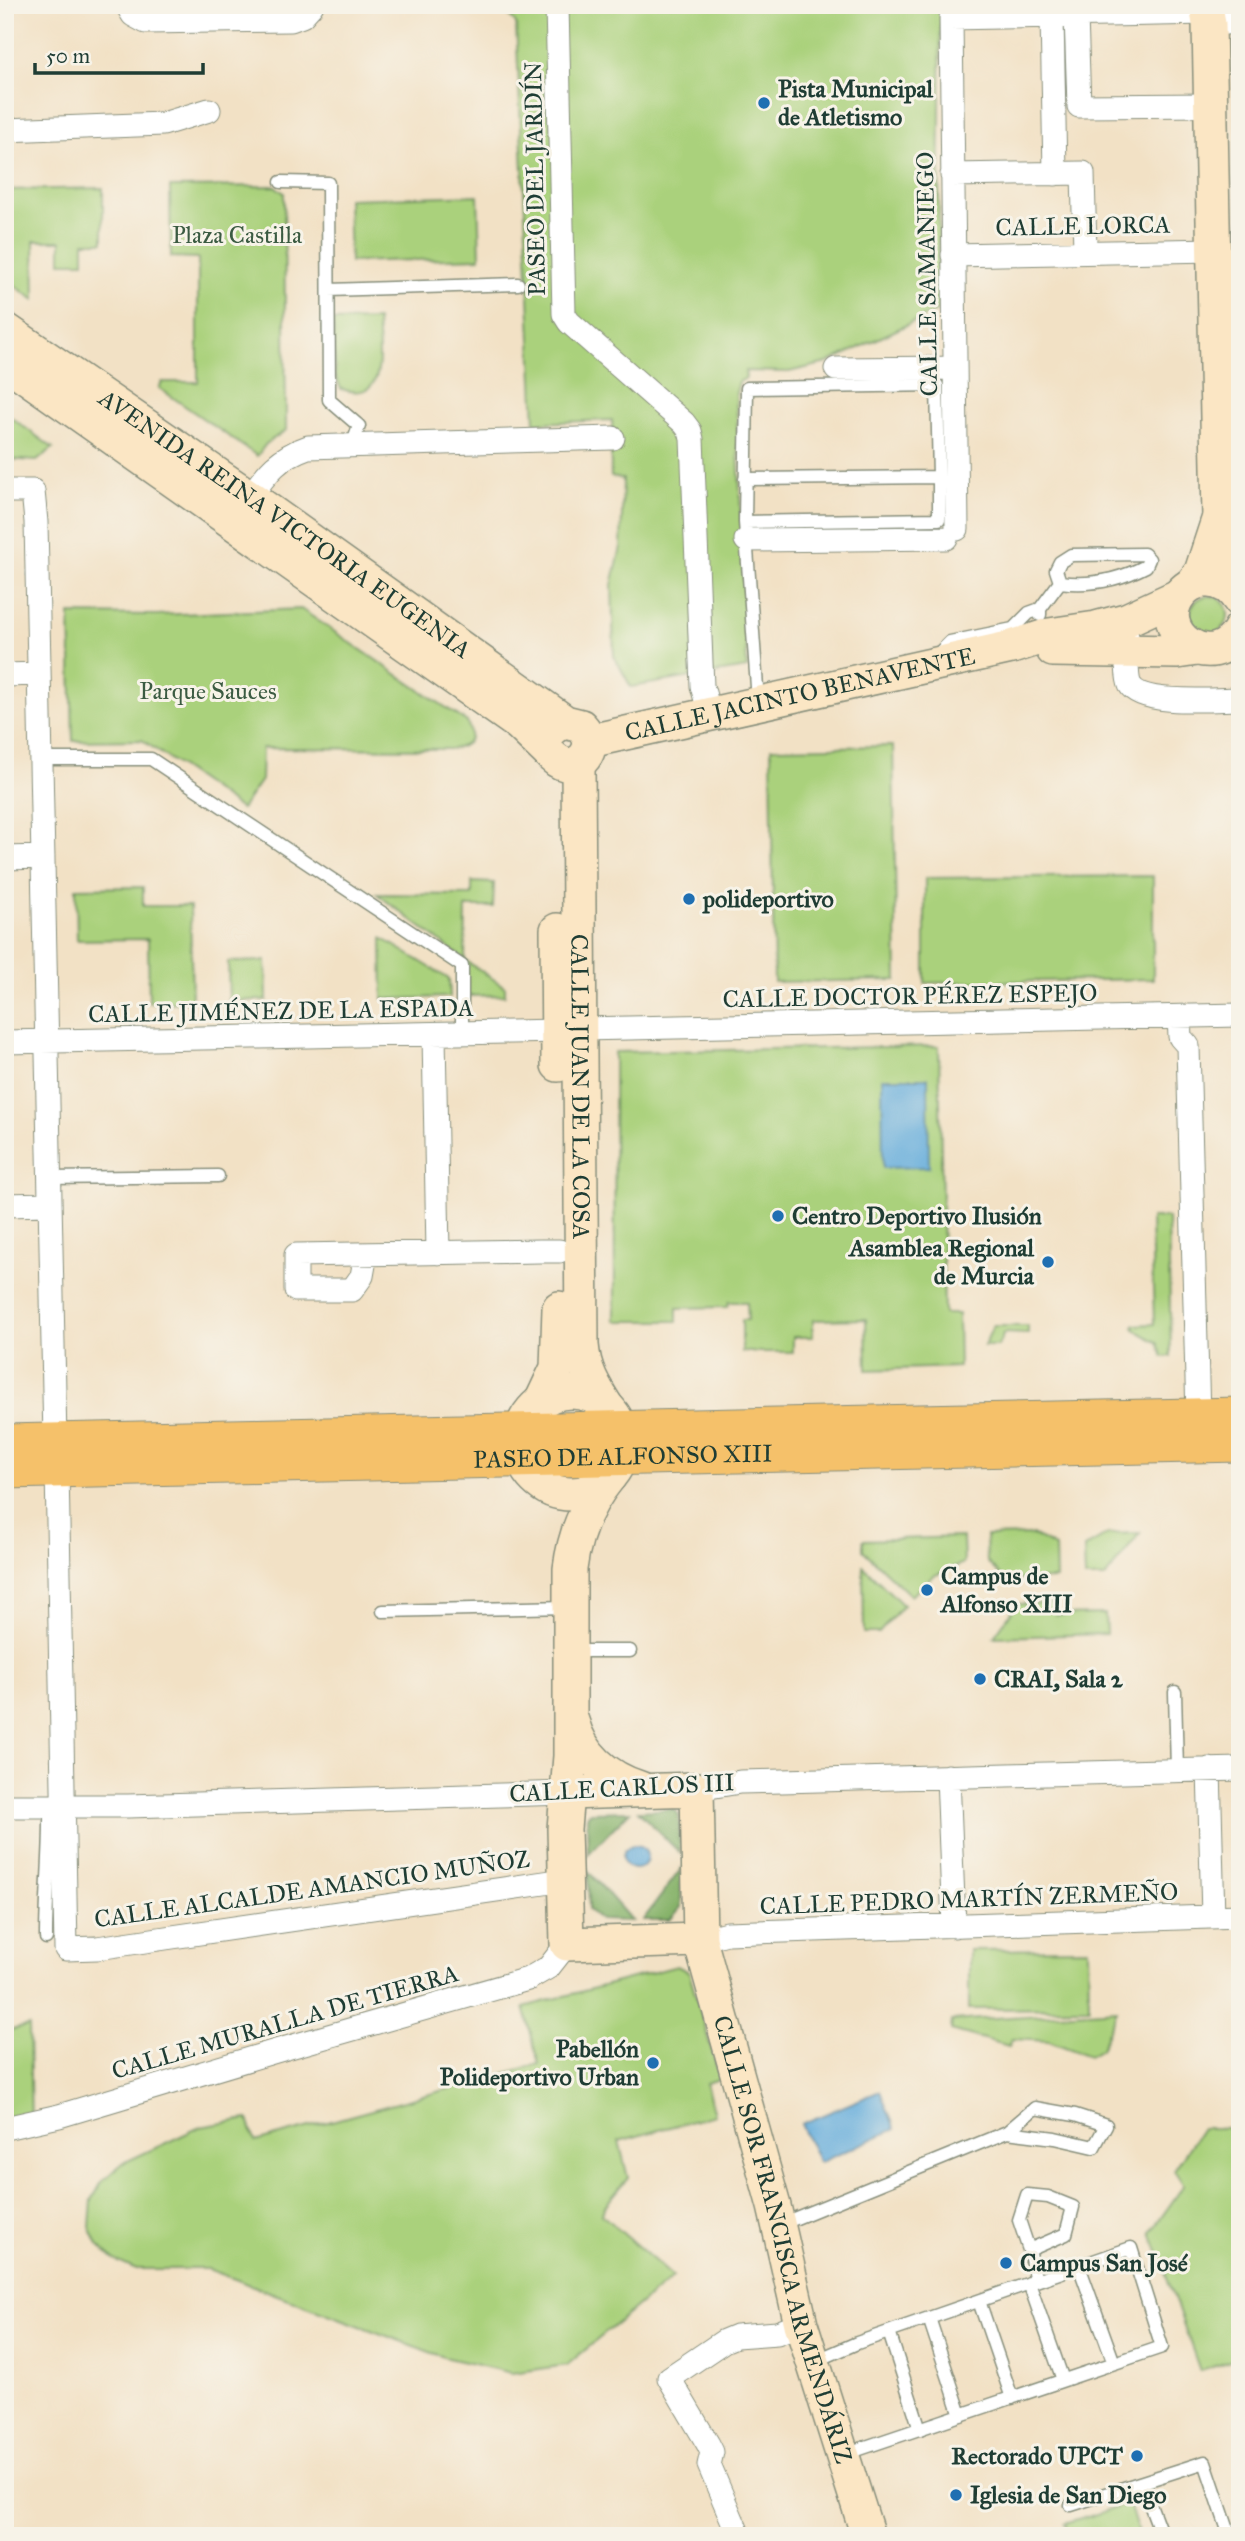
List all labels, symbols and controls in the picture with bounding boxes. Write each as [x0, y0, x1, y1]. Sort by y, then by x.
scale bar [35, 32, 203, 76]
text: 50 m [46, 43, 91, 69]
street label: PASEO DEL JARDÍN [518, 62, 552, 296]
place label: Pista Municipal de Atletismo [778, 74, 934, 132]
marker: Pista Municipal de Atletismo [756, 95, 772, 111]
street label: CALLE SAMANIEGO [910, 151, 944, 397]
street label: CALLE LORCA [995, 209, 1171, 243]
park label: Plaza Castilla [172, 220, 303, 250]
street label: AVENIDA REINA VICTORIA EUGENIA [92, 382, 477, 665]
street label: CALLE JACINTO BENAVENTE [622, 641, 978, 748]
park label: Parque Sauces [139, 676, 277, 706]
place label: polideportivo [702, 884, 834, 914]
marker: polideportivo [681, 891, 697, 907]
street label: CALLE JUAN DE LA COSA [564, 934, 596, 1239]
street label: CALLE DOCTOR PÉREZ ESPEJO [722, 978, 1098, 1014]
street label: CALLE JIMÉNEZ DE LA ESPADA [88, 993, 474, 1029]
place label: Centro Deportivo Ilusión [792, 1201, 1042, 1231]
marker: Centro Deportivo Ilusión [770, 1208, 786, 1224]
place label: Asamblea Regional de Murcia [847, 1233, 1035, 1291]
marker: Asamblea Regional de Murcia [1040, 1254, 1056, 1270]
street label: PASEO DE ALFONSO XIII [473, 1438, 773, 1475]
place label: Campus de Alfonso XIII [939, 1561, 1073, 1619]
marker: Campus de Alfonso XIII [919, 1582, 935, 1598]
place label: CRAI, Sala 2 [994, 1664, 1124, 1694]
marker: CRAI, Sala 2 [972, 1671, 988, 1687]
street label: CALLE CARLOS III [509, 1767, 735, 1809]
street label: CALLE ALCALDE AMANCIO MUÑOZ [92, 1844, 532, 1934]
street label: CALLE PEDRO MARTÍN ZERMEÑO [759, 1877, 1179, 1921]
street label: CALLE MURALLA DE TIERRA [108, 1958, 462, 2086]
street label: CALLE SOR FRANCISCA ARMENDÁRIZ [707, 2012, 859, 2467]
place label: Pabellón Polideportivo Urban [440, 2034, 639, 2092]
marker: Pabellón Polideportivo Urban [645, 2055, 661, 2071]
place label: Campus San José [1020, 2248, 1189, 2278]
marker: Campus San José [998, 2255, 1014, 2271]
place label: Rectorado UPCT [951, 2441, 1124, 2471]
marker: Rectorado UPCT [1129, 2448, 1145, 2464]
place label: Iglesia de San Diego [970, 2480, 1167, 2510]
marker: Iglesia de San Diego [948, 2487, 964, 2503]

